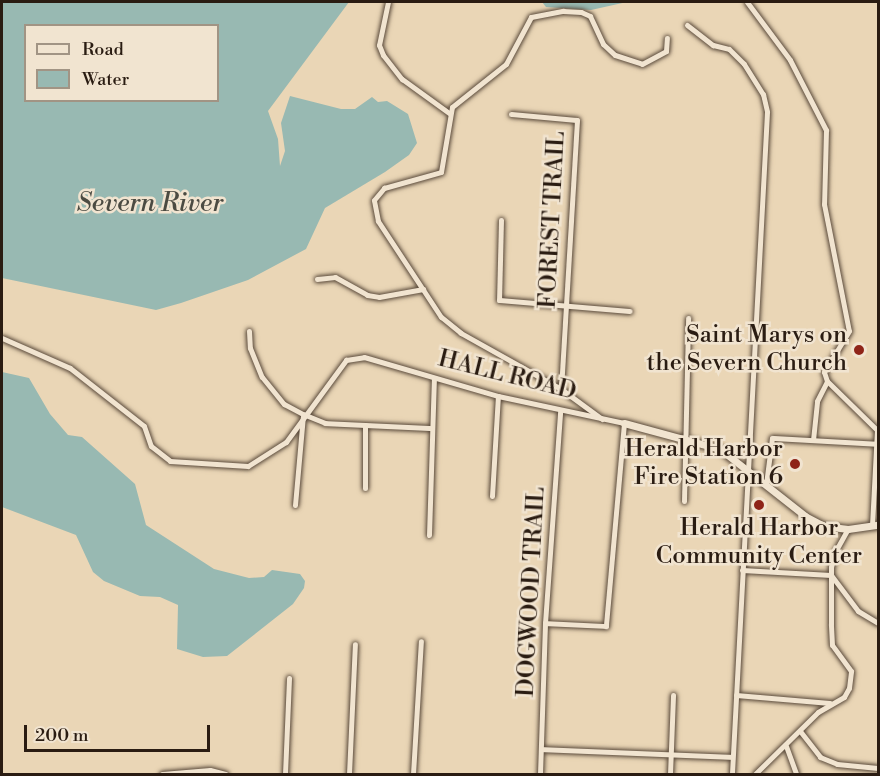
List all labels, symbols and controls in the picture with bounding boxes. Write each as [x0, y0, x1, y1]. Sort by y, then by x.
legend [24, 24, 219, 102]
text: Road [82, 38, 124, 61]
text: Water [82, 68, 129, 91]
street label: FOREST TRAIL [534, 130, 572, 310]
water label: Severn River [77, 188, 223, 220]
place label: Saint Marys on the Severn Church [647, 322, 847, 378]
marker: Saint Marys on the Severn Church [852, 343, 866, 357]
street label: HALL ROAD [435, 345, 579, 407]
place label: Herald Harbor Fire Station 6 [624, 436, 783, 492]
marker: Herald Harbor Fire Station 6 [788, 457, 802, 471]
street label: DOGWOOD TRAIL [512, 486, 552, 698]
marker: Herald Harbor Community Center [752, 498, 766, 512]
place label: Herald Harbor Community Center [656, 515, 862, 571]
scale bar [27, 713, 213, 751]
text: 200 m [35, 724, 89, 747]

